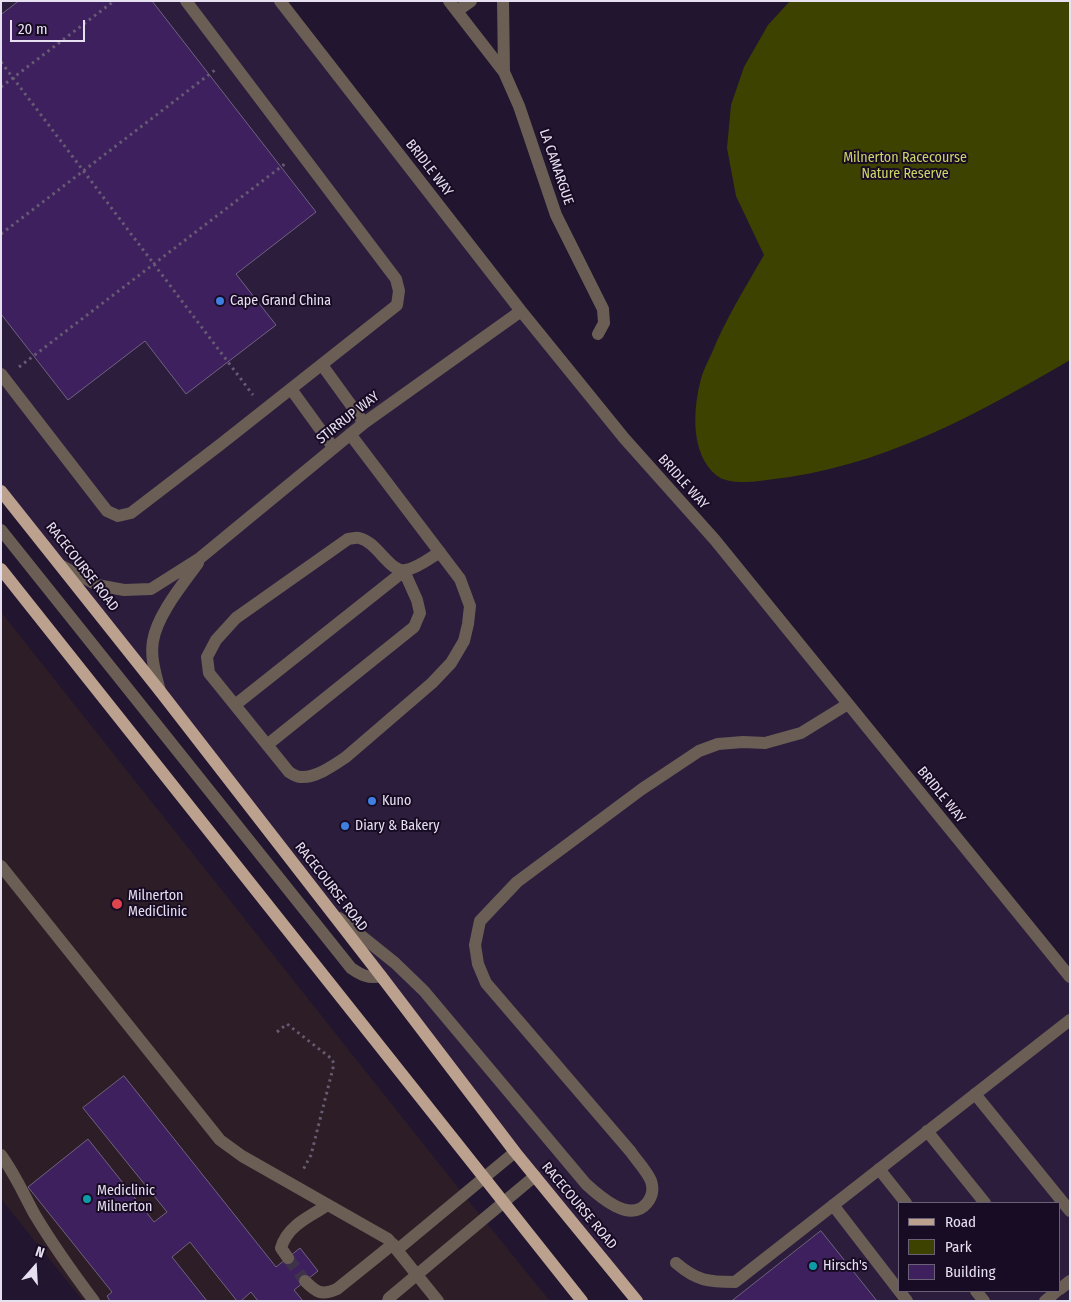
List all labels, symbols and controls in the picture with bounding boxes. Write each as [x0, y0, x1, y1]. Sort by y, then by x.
scale bar [12, 10, 88, 42]
text: 20 m [18, 20, 48, 38]
street label: LA CAMARGUE [535, 127, 577, 207]
street label: BRIDLE WAY [402, 136, 456, 200]
park label: Milnerton Racecourse Nature Reserve [843, 150, 967, 182]
place label: Cape Grand China [230, 293, 331, 309]
marker: Cape Grand China [214, 295, 226, 307]
street label: STIRRUP WAY [313, 388, 383, 448]
street label: BRIDLE WAY [654, 451, 712, 513]
street label: RACECOURSE ROAD [42, 519, 122, 615]
street label: BRIDLE WAY [913, 764, 969, 826]
place label: Kuno [382, 793, 411, 809]
marker: Kuno [366, 795, 378, 807]
place label: Diary & Bakery [355, 818, 440, 834]
marker: Diary & Bakery [339, 820, 351, 832]
street label: RACECOURSE ROAD [291, 839, 371, 935]
place label: Milnerton MediClinic [128, 888, 187, 920]
marker: Milnerton MediClinic [110, 897, 124, 911]
street label: RACECOURSE ROAD [538, 1159, 620, 1253]
place label: Mediclinic Milnerton [97, 1183, 155, 1216]
marker: Mediclinic Milnerton [81, 1193, 93, 1205]
legend [898, 1202, 1061, 1292]
text: Road [945, 1213, 976, 1231]
text: Park [945, 1238, 972, 1256]
north arrow [10, 1242, 60, 1292]
text: N [33, 1243, 47, 1262]
place label: Hirsch's [823, 1258, 868, 1274]
marker: Hirsch's [807, 1260, 819, 1272]
text: Building [945, 1263, 996, 1281]

